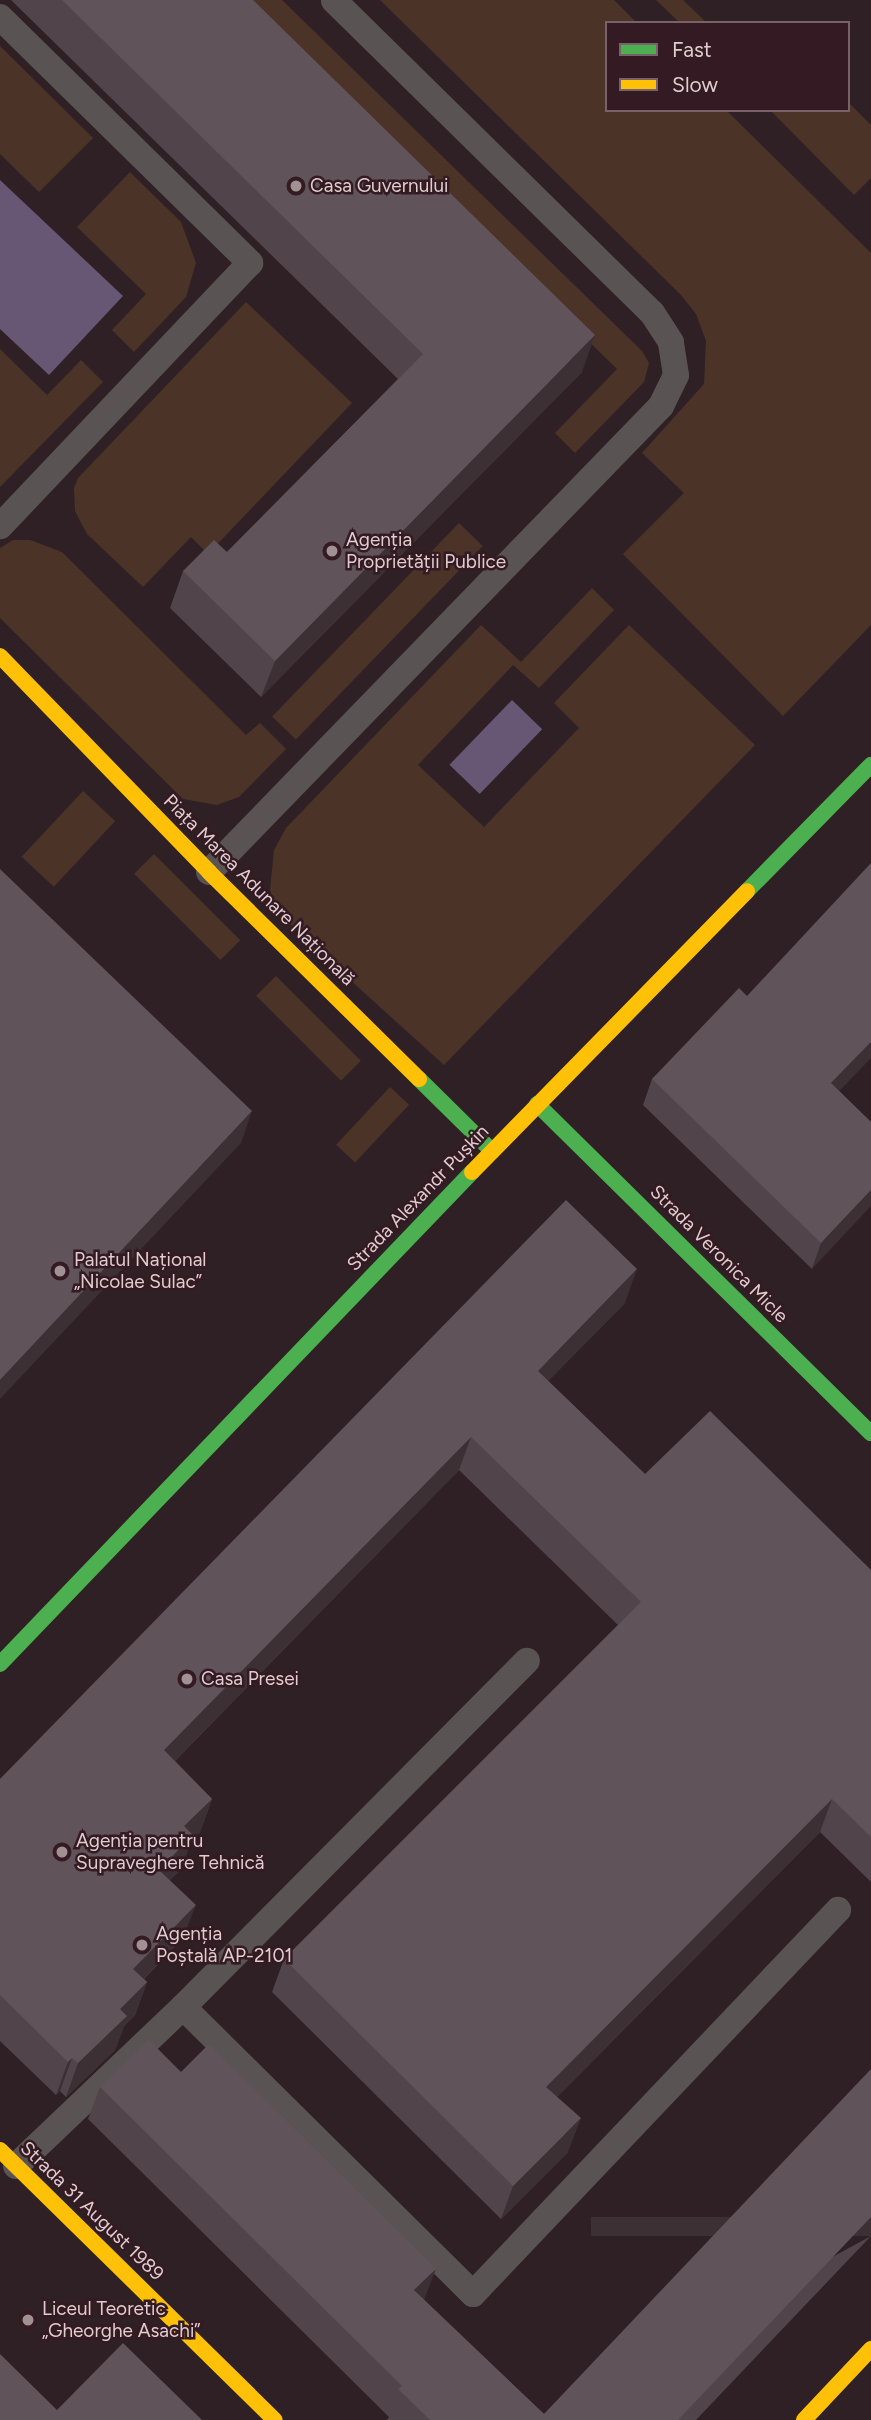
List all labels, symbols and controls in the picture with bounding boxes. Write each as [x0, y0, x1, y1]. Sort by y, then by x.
legend [605, 21, 850, 112]
text: Fast [672, 37, 712, 62]
text: Slow [672, 72, 718, 97]
place label: Casa Guvernului [310, 175, 449, 197]
marker: Casa Guvernului [288, 178, 304, 194]
place label: Agenția Proprietății Publice [346, 529, 506, 573]
marker: Agenția Proprietății Publice [324, 543, 340, 559]
street label: Piața Marea Adunare Națională [159, 790, 359, 990]
street label: Strada Alexandr Pușkin [342, 1120, 494, 1276]
street label: Strada Veronica Micle [645, 1180, 793, 1328]
place label: Palatul Național „Nicolae Sulac” [74, 1249, 207, 1293]
marker: Palatul Național „Nicolae Sulac” [52, 1263, 68, 1279]
place label: Casa Presei [201, 1668, 299, 1690]
marker: Casa Presei [179, 1671, 195, 1687]
place label: Agenția pentru Supraveghere Tehnică [76, 1830, 264, 1874]
marker: Agenția pentru Supraveghere Tehnică [54, 1844, 70, 1860]
place label: Agenția Poștală AP-2101 [156, 1923, 292, 1967]
marker: Agenția Poștală AP-2101 [134, 1937, 150, 1953]
street label: Strada 31 August 1989 [16, 2137, 168, 2285]
place label: Liceul Teoretic „Gheorghe Asachi” [42, 2298, 201, 2342]
marker: Liceul Teoretic „Gheorghe Asachi” [20, 2312, 36, 2328]

